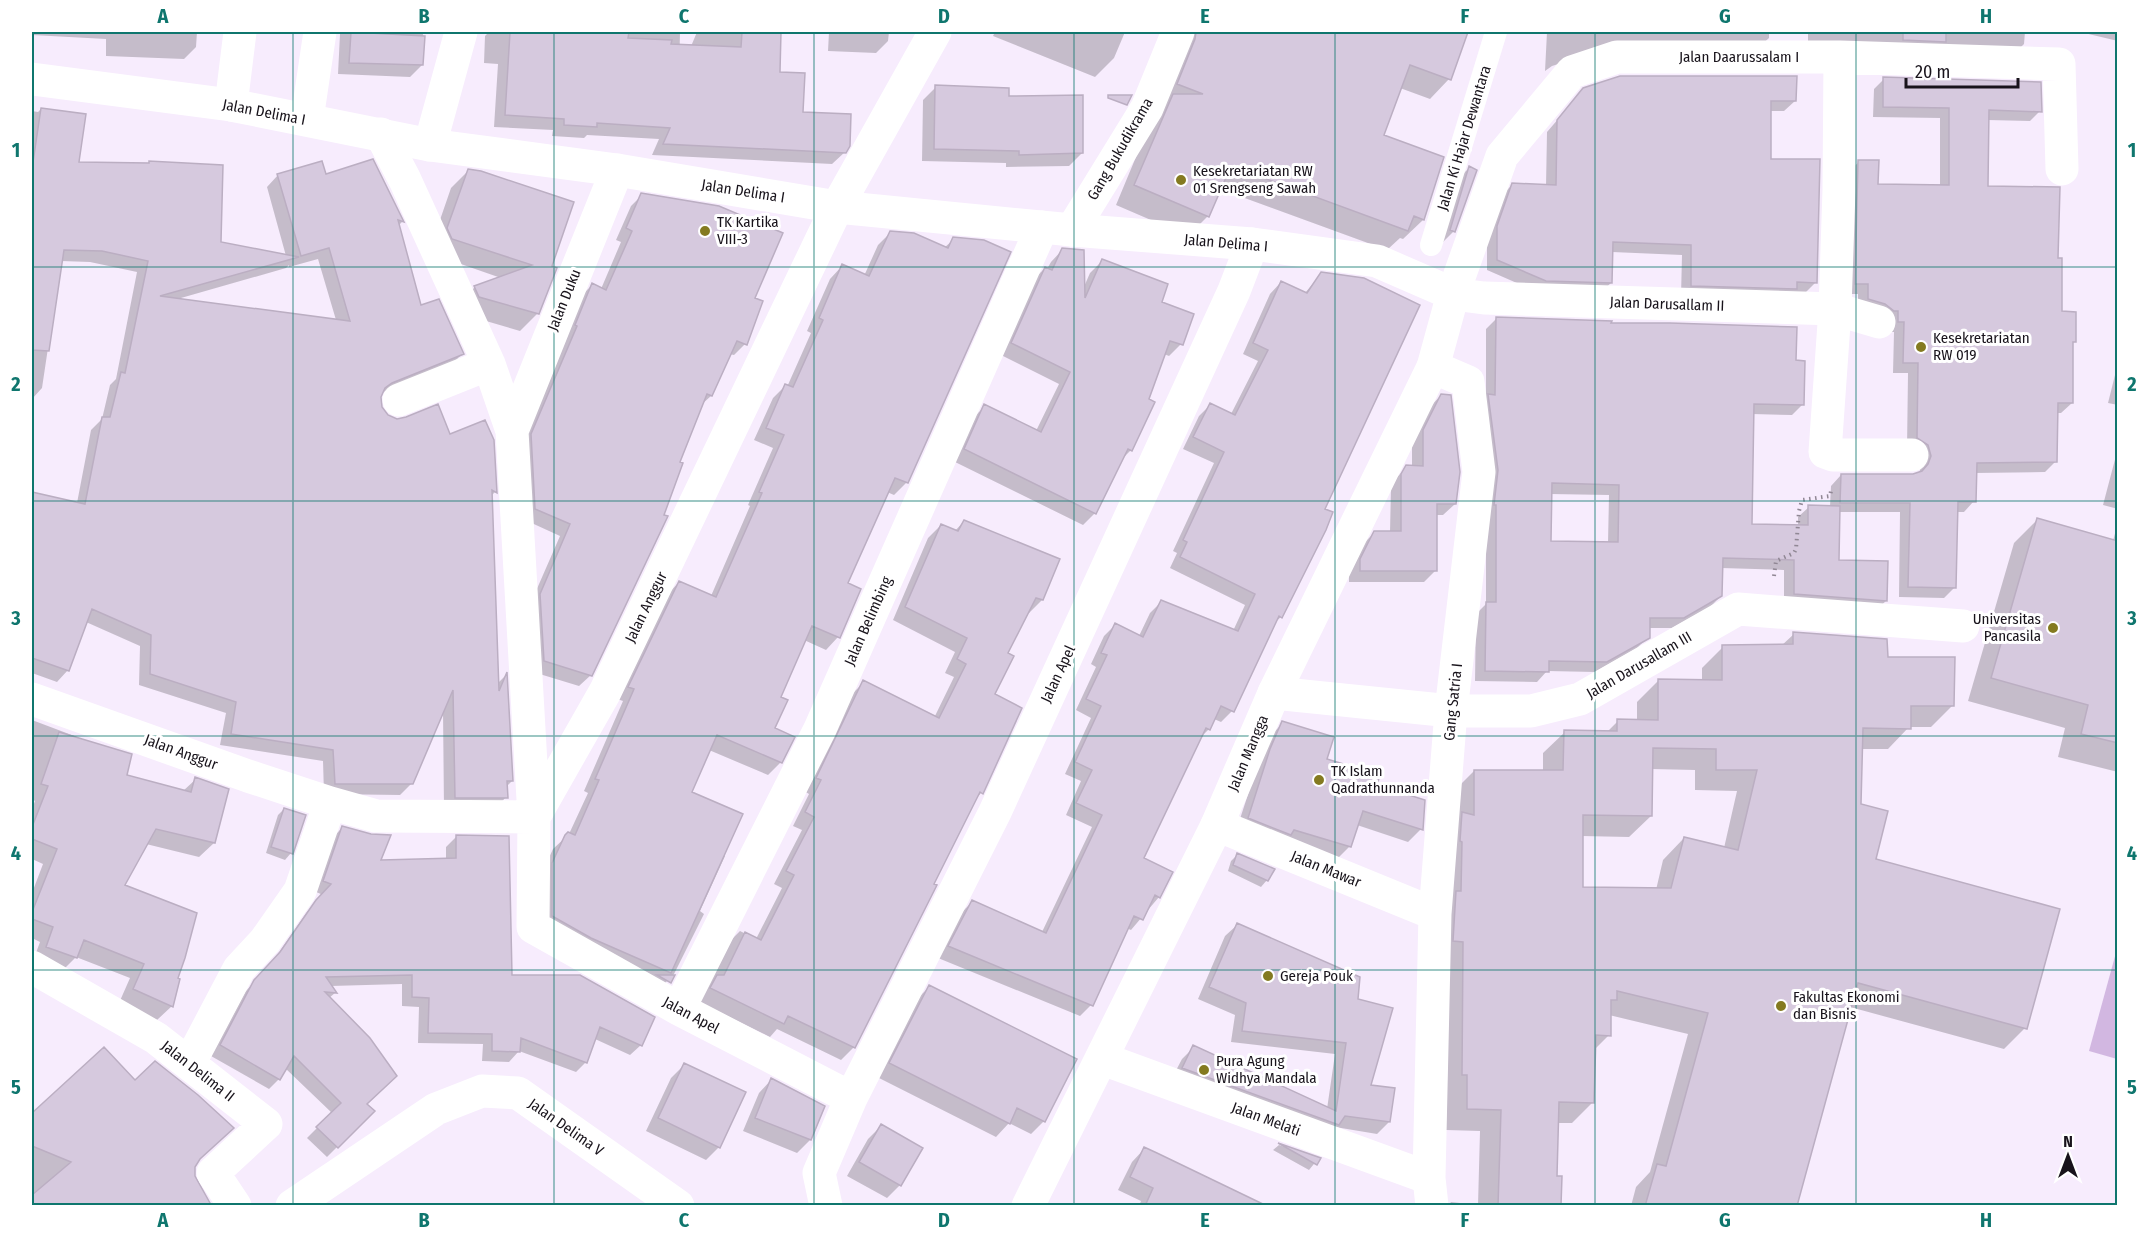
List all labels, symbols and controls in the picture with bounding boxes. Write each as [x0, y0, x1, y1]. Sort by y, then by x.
text: A [157, 4, 170, 28]
text: B [418, 4, 430, 28]
text: C [679, 4, 690, 28]
text: D [938, 4, 950, 28]
text: E [1200, 4, 1210, 28]
text: F [1461, 4, 1470, 28]
text: G [1719, 4, 1731, 28]
text: H [1980, 4, 1992, 28]
street label: Jalan Daarussalam I [1679, 48, 1799, 66]
scale bar [1906, 51, 2018, 89]
text: 20 m [1915, 61, 1950, 83]
street label: Jalan Ki Hajar Dewantara [1433, 63, 1495, 213]
street label: Jalan Delima I [221, 95, 307, 129]
street label: Gang Bukudikrama [1083, 95, 1157, 203]
text: 1 [12, 138, 20, 162]
text: 1 [2128, 138, 2136, 162]
place label: Kesekretariatan RW 01 Srengseng Sawah [1193, 162, 1316, 197]
marker: Kesekretariatan RW 01 Srengseng Sawah [1174, 173, 1188, 187]
street label: Jalan Delima I [700, 176, 786, 206]
place label: TK Kartika VIII-3 [717, 213, 779, 248]
marker: TK Kartika VIII-3 [698, 224, 712, 238]
street label: Jalan Delima I [1183, 230, 1269, 256]
street label: Jalan Duku [543, 266, 585, 334]
street label: Jalan Darusallam II [1609, 293, 1725, 315]
place label: Kesekretariatan RW 019 [1933, 329, 2030, 364]
marker: Kesekretariatan RW 019 [1914, 340, 1928, 354]
text: 2 [10, 372, 21, 396]
text: 2 [2126, 372, 2137, 396]
street label: Jalan Anggur [621, 568, 671, 645]
street label: Jalan Belimbing [840, 574, 896, 668]
text: 3 [10, 606, 21, 630]
text: 3 [2126, 606, 2137, 630]
place label: Universitas Pancasila [1973, 610, 2041, 645]
marker: Universitas Pancasila [2046, 621, 2060, 635]
street label: Jalan Darusallam III [1583, 628, 1695, 702]
street label: Jalan Apel [1037, 642, 1079, 706]
street label: Gang Satria I [1440, 662, 1466, 742]
street label: Jalan Mangga [1224, 712, 1272, 794]
street label: Jalan Anggur [142, 730, 221, 774]
place label: TK Islam Qadrathunnanda [1331, 762, 1435, 797]
marker: TK Islam Qadrathunnanda [1312, 773, 1326, 787]
text: 4 [11, 841, 21, 865]
text: 4 [2127, 841, 2137, 865]
street label: Jalan Mawar [1288, 847, 1364, 892]
place label: Gereja Pouk [1280, 967, 1353, 985]
marker: Gereja Pouk [1261, 969, 1275, 983]
place label: Fakultas Ekonomi dan Bisnis [1793, 988, 1900, 1023]
street label: Jalan Apel [660, 993, 722, 1037]
marker: Fakultas Ekonomi dan Bisnis [1774, 999, 1788, 1013]
street label: Jalan Delima II [158, 1037, 238, 1105]
place label: Pura Agung Widhya Mandala [1216, 1052, 1317, 1087]
marker: Pura Agung Widhya Mandala [1197, 1063, 1211, 1077]
text: 5 [11, 1075, 21, 1099]
text: 5 [2127, 1075, 2137, 1099]
street label: Jalan Delima V [525, 1094, 607, 1160]
street label: Jalan Melati [1229, 1098, 1303, 1140]
north arrow [2038, 1126, 2098, 1186]
text: N [2063, 1132, 2073, 1151]
text: A [157, 1208, 170, 1232]
text: B [418, 1208, 430, 1232]
text: C [679, 1208, 690, 1232]
text: D [938, 1208, 950, 1232]
text: E [1200, 1208, 1210, 1232]
text: F [1461, 1208, 1470, 1232]
text: G [1719, 1208, 1731, 1232]
text: H [1980, 1208, 1992, 1232]

